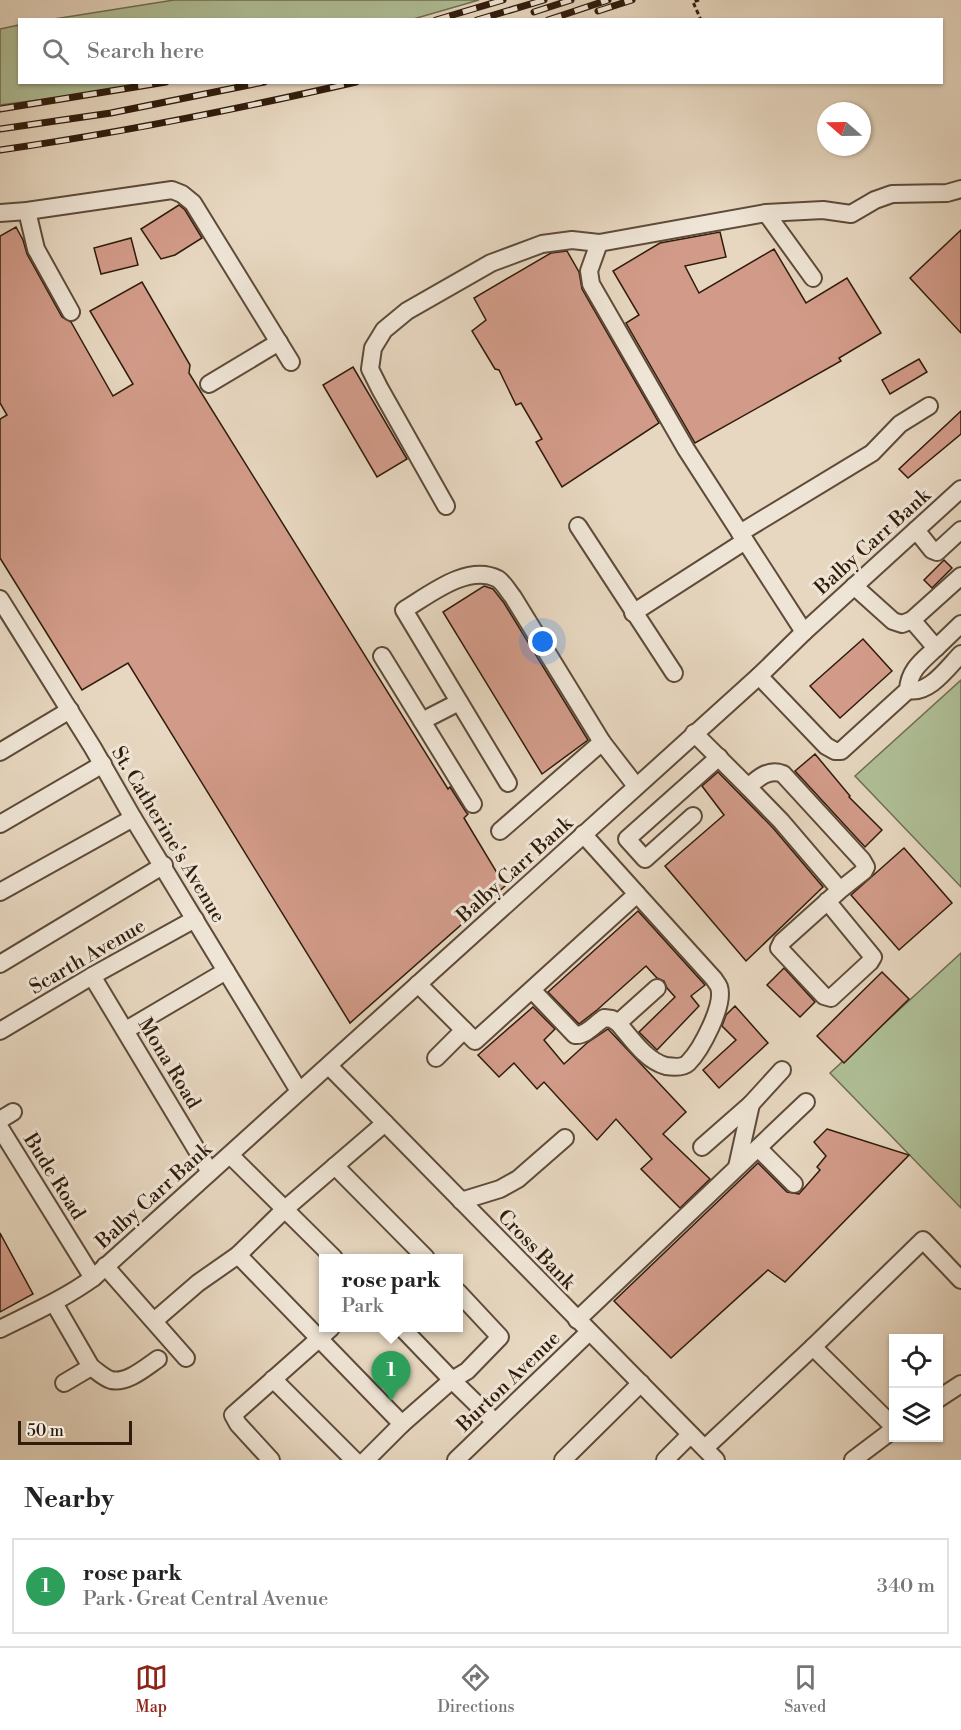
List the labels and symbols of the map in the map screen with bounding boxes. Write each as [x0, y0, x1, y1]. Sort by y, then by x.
north arrow [817, 102, 871, 156]
street label: Balby Carr Bank [809, 483, 937, 601]
your location [528, 627, 557, 656]
street label: St. Catherine's Avenue [105, 742, 230, 928]
street label: Balby Carr Bank [451, 811, 579, 929]
street label: Scarth Avenue [25, 914, 150, 1001]
street label: Mona Road [132, 1014, 206, 1114]
street label: Bude Road [17, 1128, 90, 1225]
street label: Balby Carr Bank [90, 1137, 218, 1255]
street label: Cross Bank [492, 1205, 581, 1296]
street label: Burton Avenue [451, 1326, 566, 1439]
pin: 1 [372, 1352, 410, 1401]
scale bar [18, 1418, 132, 1446]

